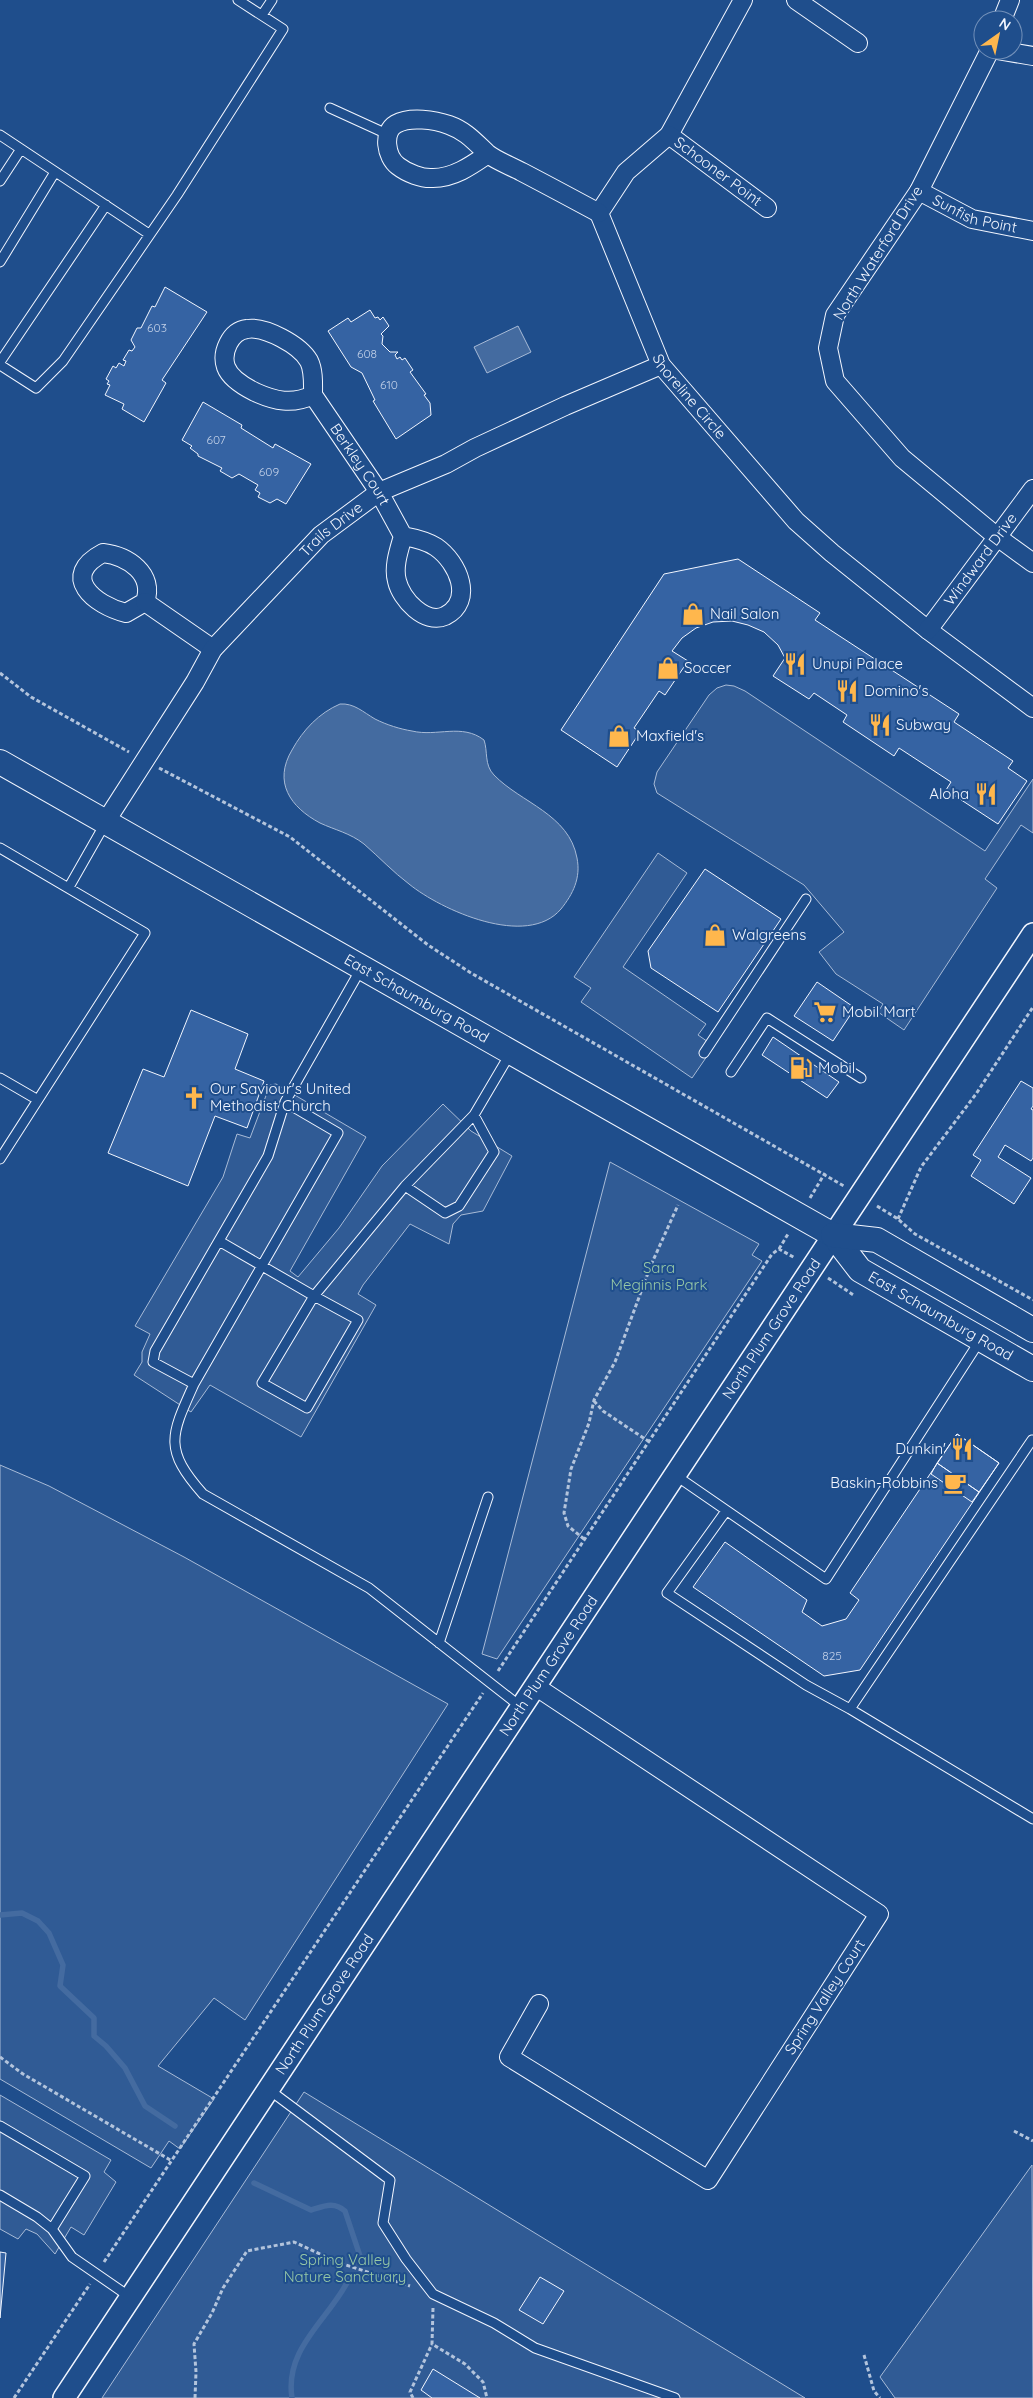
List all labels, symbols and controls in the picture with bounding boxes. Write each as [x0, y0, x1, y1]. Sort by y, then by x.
north arrow [973, 10, 1023, 60]
text: N [996, 14, 1014, 34]
street label: Schooner Point [671, 132, 766, 210]
street label: North Waterford Drive [829, 182, 927, 323]
street label: Sunfish Point [929, 190, 1019, 237]
house number: 603 [147, 320, 167, 335]
house number: 608 [357, 346, 377, 361]
street label: Shoreline Circle [649, 351, 731, 443]
house number: 610 [380, 377, 398, 392]
street label: Berkley Court [326, 420, 394, 509]
house number: 607 [206, 432, 226, 447]
house number: 609 [259, 464, 279, 479]
street label: Trails Drive [295, 497, 366, 561]
street label: Windward Drive [939, 509, 1021, 609]
shop icon: Nail Salon [680, 601, 706, 627]
place label: Nail Salon [710, 604, 779, 623]
restaurant icon: Unupi Palace [782, 651, 808, 677]
place label: Unupi Palace [812, 654, 903, 673]
shop icon: Soccer [655, 655, 681, 681]
place label: Soccer [684, 658, 732, 677]
restaurant icon: Domino's [834, 678, 860, 704]
place label: Domino's [864, 681, 929, 700]
restaurant icon: Subway [867, 712, 893, 738]
place label: Subway [896, 715, 951, 734]
shop icon: Maxfield's [606, 723, 632, 749]
place label: Maxfield's [636, 726, 704, 745]
restaurant icon: Aloha [973, 781, 999, 807]
place label: Aloha [929, 784, 969, 803]
shop icon: Walgreens [702, 922, 728, 948]
place label: Walgreens [732, 925, 806, 944]
street label: East Schaumburg Road [341, 949, 493, 1047]
supermarket icon: Mobil Mart [812, 999, 838, 1025]
place label: Mobil Mart [842, 1002, 916, 1021]
fuel station icon: Mobil [788, 1055, 814, 1081]
place label: Mobil [818, 1058, 855, 1077]
place label: Our Saviour's United Methodist Church [210, 1079, 351, 1115]
church icon: Our Saviour's United Methodist Church [181, 1085, 207, 1111]
street label: North Plum Grove Road [718, 1255, 825, 1403]
park label: Sara Meginnis Park [611, 1258, 707, 1294]
street label: East Schaumburg Road [865, 1267, 1017, 1365]
restaurant icon: Dunkin' [949, 1436, 975, 1462]
place label: Dunkin' [895, 1439, 946, 1458]
cafe icon: Baskin-Robbins [942, 1470, 968, 1496]
place label: Baskin-Robbins [830, 1473, 938, 1492]
street label: North Plum Grove Road [495, 1592, 602, 1740]
house number: 825 [822, 1648, 842, 1663]
street label: North Plum Grove Road [271, 1930, 377, 2078]
street label: Spring Valley Court [780, 1936, 869, 2058]
park label: Spring Valley Nature Sanctuary [284, 2250, 406, 2286]

